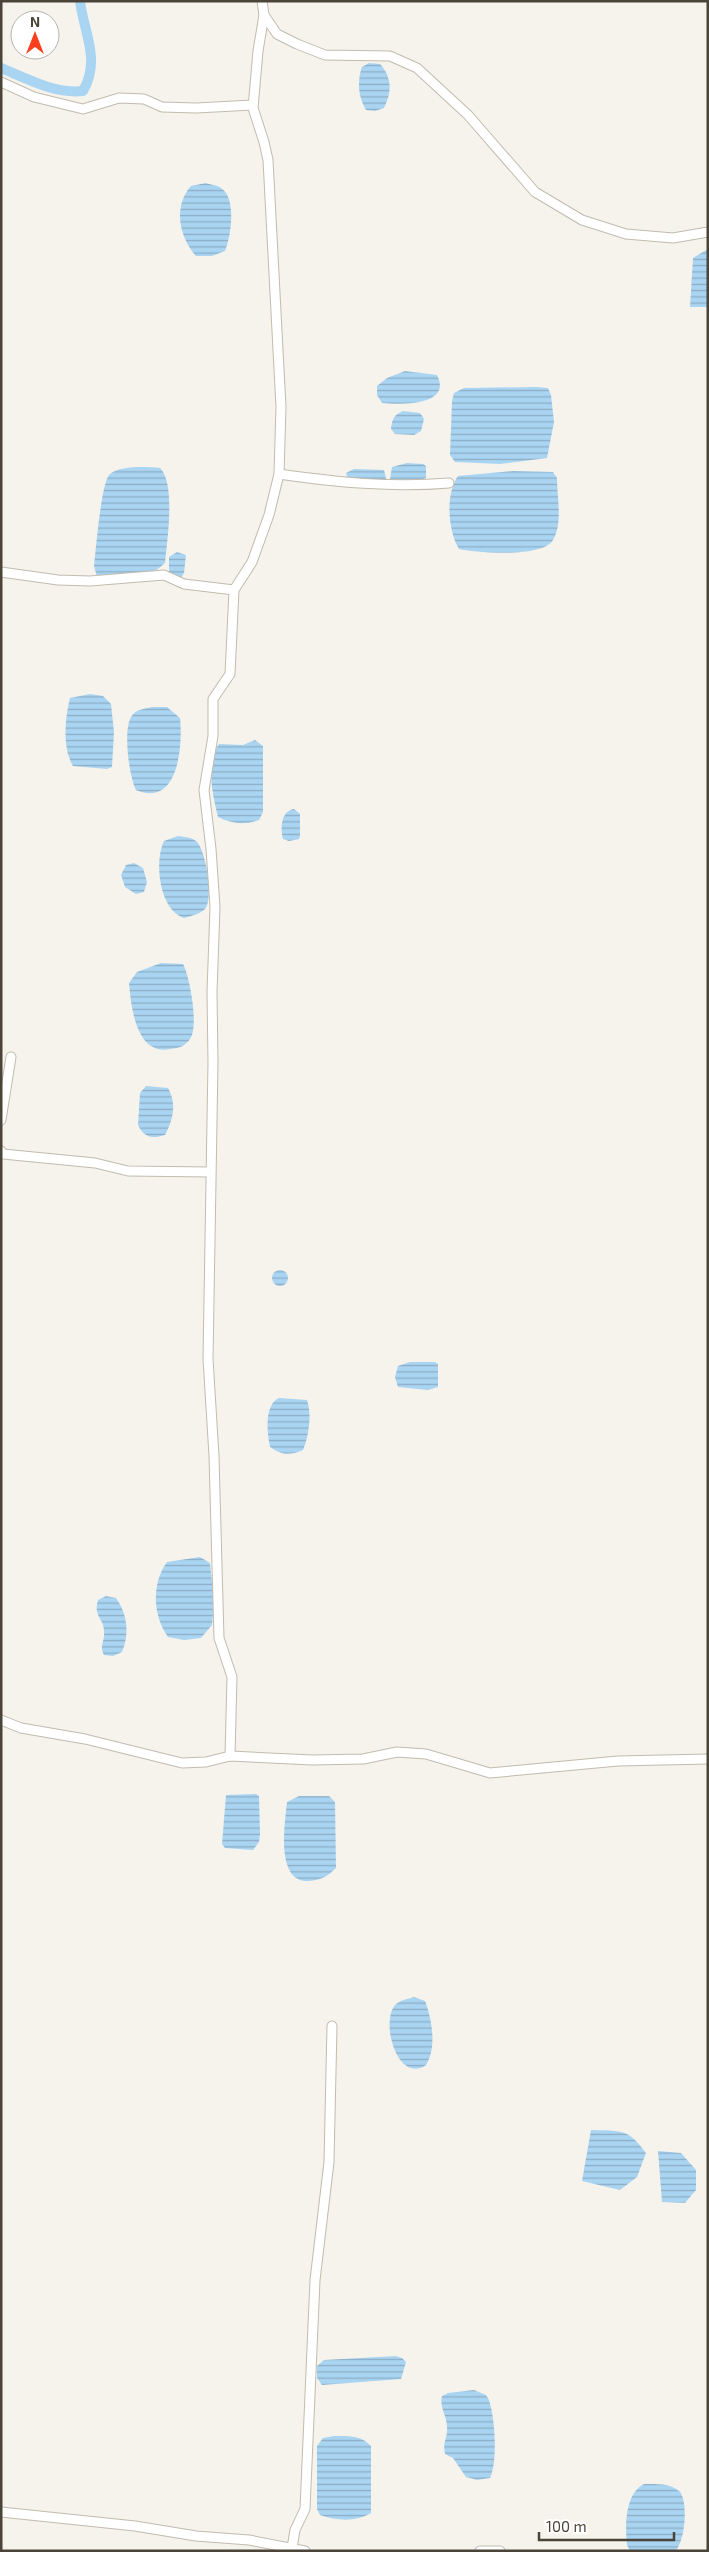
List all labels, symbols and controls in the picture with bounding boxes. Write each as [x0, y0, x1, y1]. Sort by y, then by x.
north arrow [10, 10, 60, 60]
text: N [30, 13, 40, 30]
scale bar [539, 2510, 674, 2542]
text: 100 m [546, 2517, 587, 2535]

